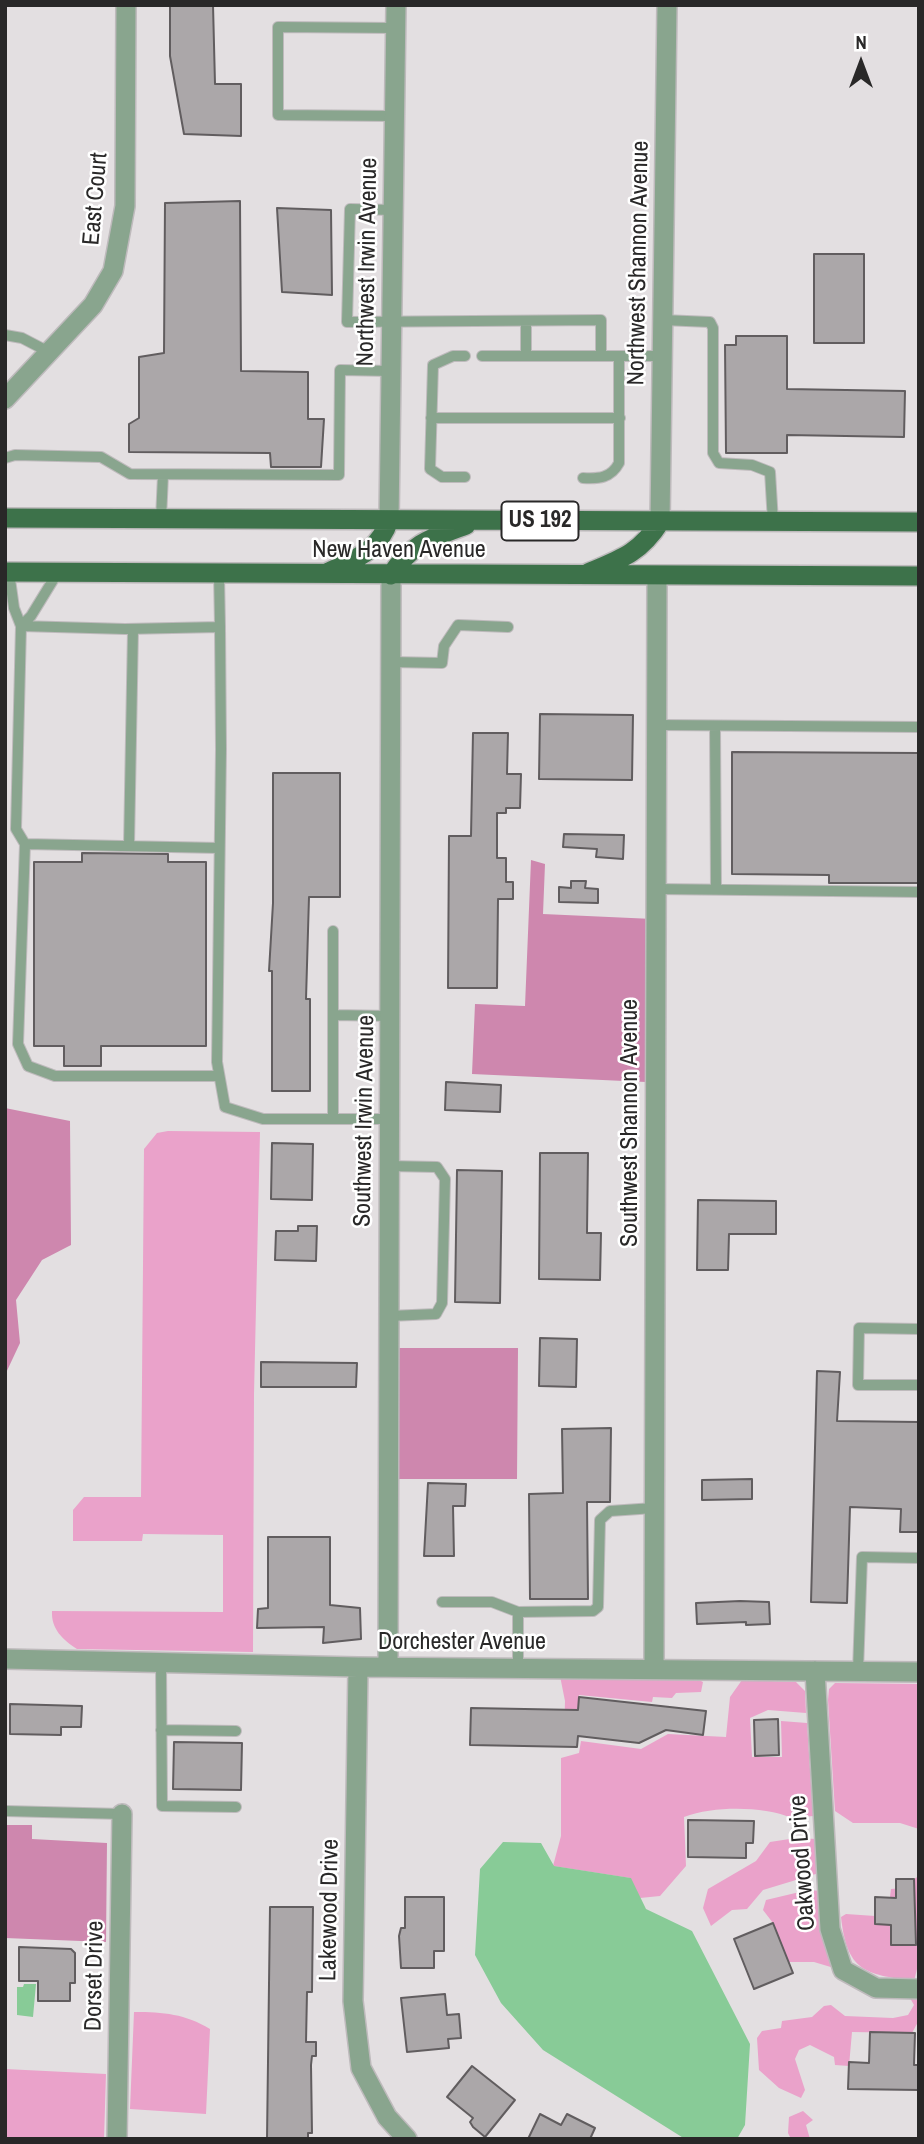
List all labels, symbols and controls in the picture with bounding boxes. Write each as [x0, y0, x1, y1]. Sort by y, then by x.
north arrow [826, 28, 896, 98]
text: N [855, 29, 867, 55]
street label: Northwest Shannon Avenue [622, 140, 656, 386]
street label: East Court [78, 151, 114, 247]
street label: Northwest Irwin Avenue [352, 157, 384, 367]
road number: US 192 [502, 502, 578, 540]
street label: New Haven Avenue [312, 537, 486, 565]
street label: Southwest Shannon Avenue [617, 999, 645, 1247]
street label: Southwest Irwin Avenue [349, 1015, 381, 1227]
street label: Dorchester Avenue [378, 1629, 546, 1657]
street label: Oakwood Drive [784, 1794, 822, 1932]
street label: Lakewood Drive [314, 1839, 346, 1981]
street label: Dorset Drive [80, 1921, 110, 2031]

